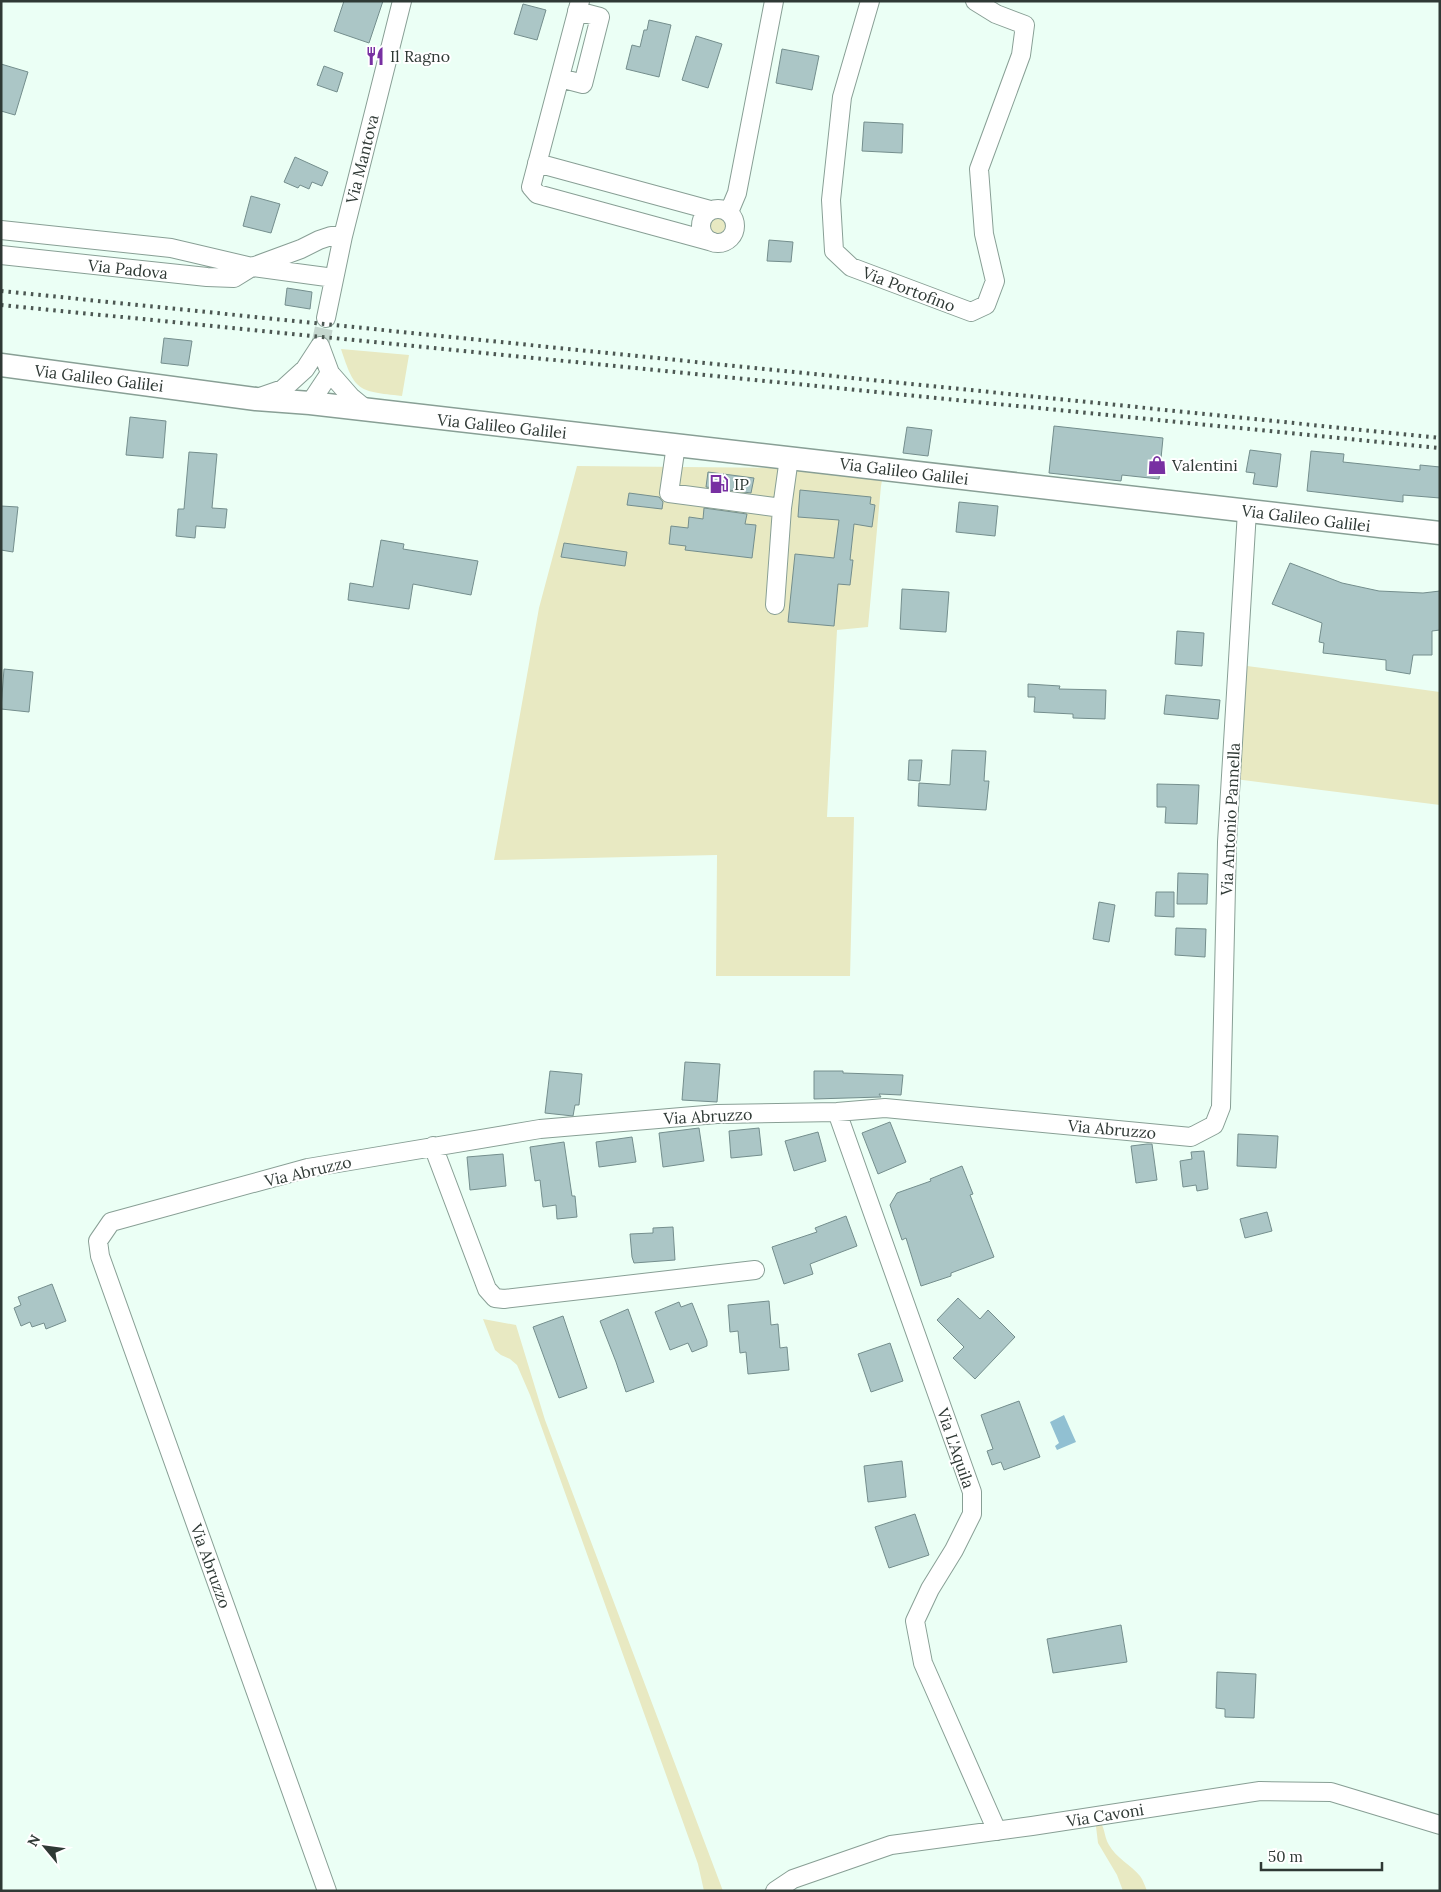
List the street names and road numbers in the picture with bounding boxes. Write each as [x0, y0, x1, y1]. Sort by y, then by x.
street label: Via Mantova [341, 112, 383, 207]
street label: Via Padova [86, 255, 169, 283]
street label: Via Portofino [859, 262, 958, 316]
street label: Via Galileo Galilei [32, 360, 165, 396]
street label: Via Galileo Galilei [435, 409, 568, 443]
street label: Via Galileo Galilei [837, 453, 970, 489]
street label: Via Galileo Galilei [1239, 500, 1372, 536]
street label: Via Antonio Pannella [1216, 742, 1244, 897]
street label: Via Abruzzo [662, 1104, 753, 1128]
street label: Via Abruzzo [1066, 1115, 1157, 1143]
street label: Via Abruzzo [262, 1151, 353, 1191]
street label: Via L'Aquila [933, 1404, 979, 1491]
street label: Via Abruzzo [186, 1520, 236, 1611]
street label: Via Cavoni [1064, 1799, 1145, 1831]

